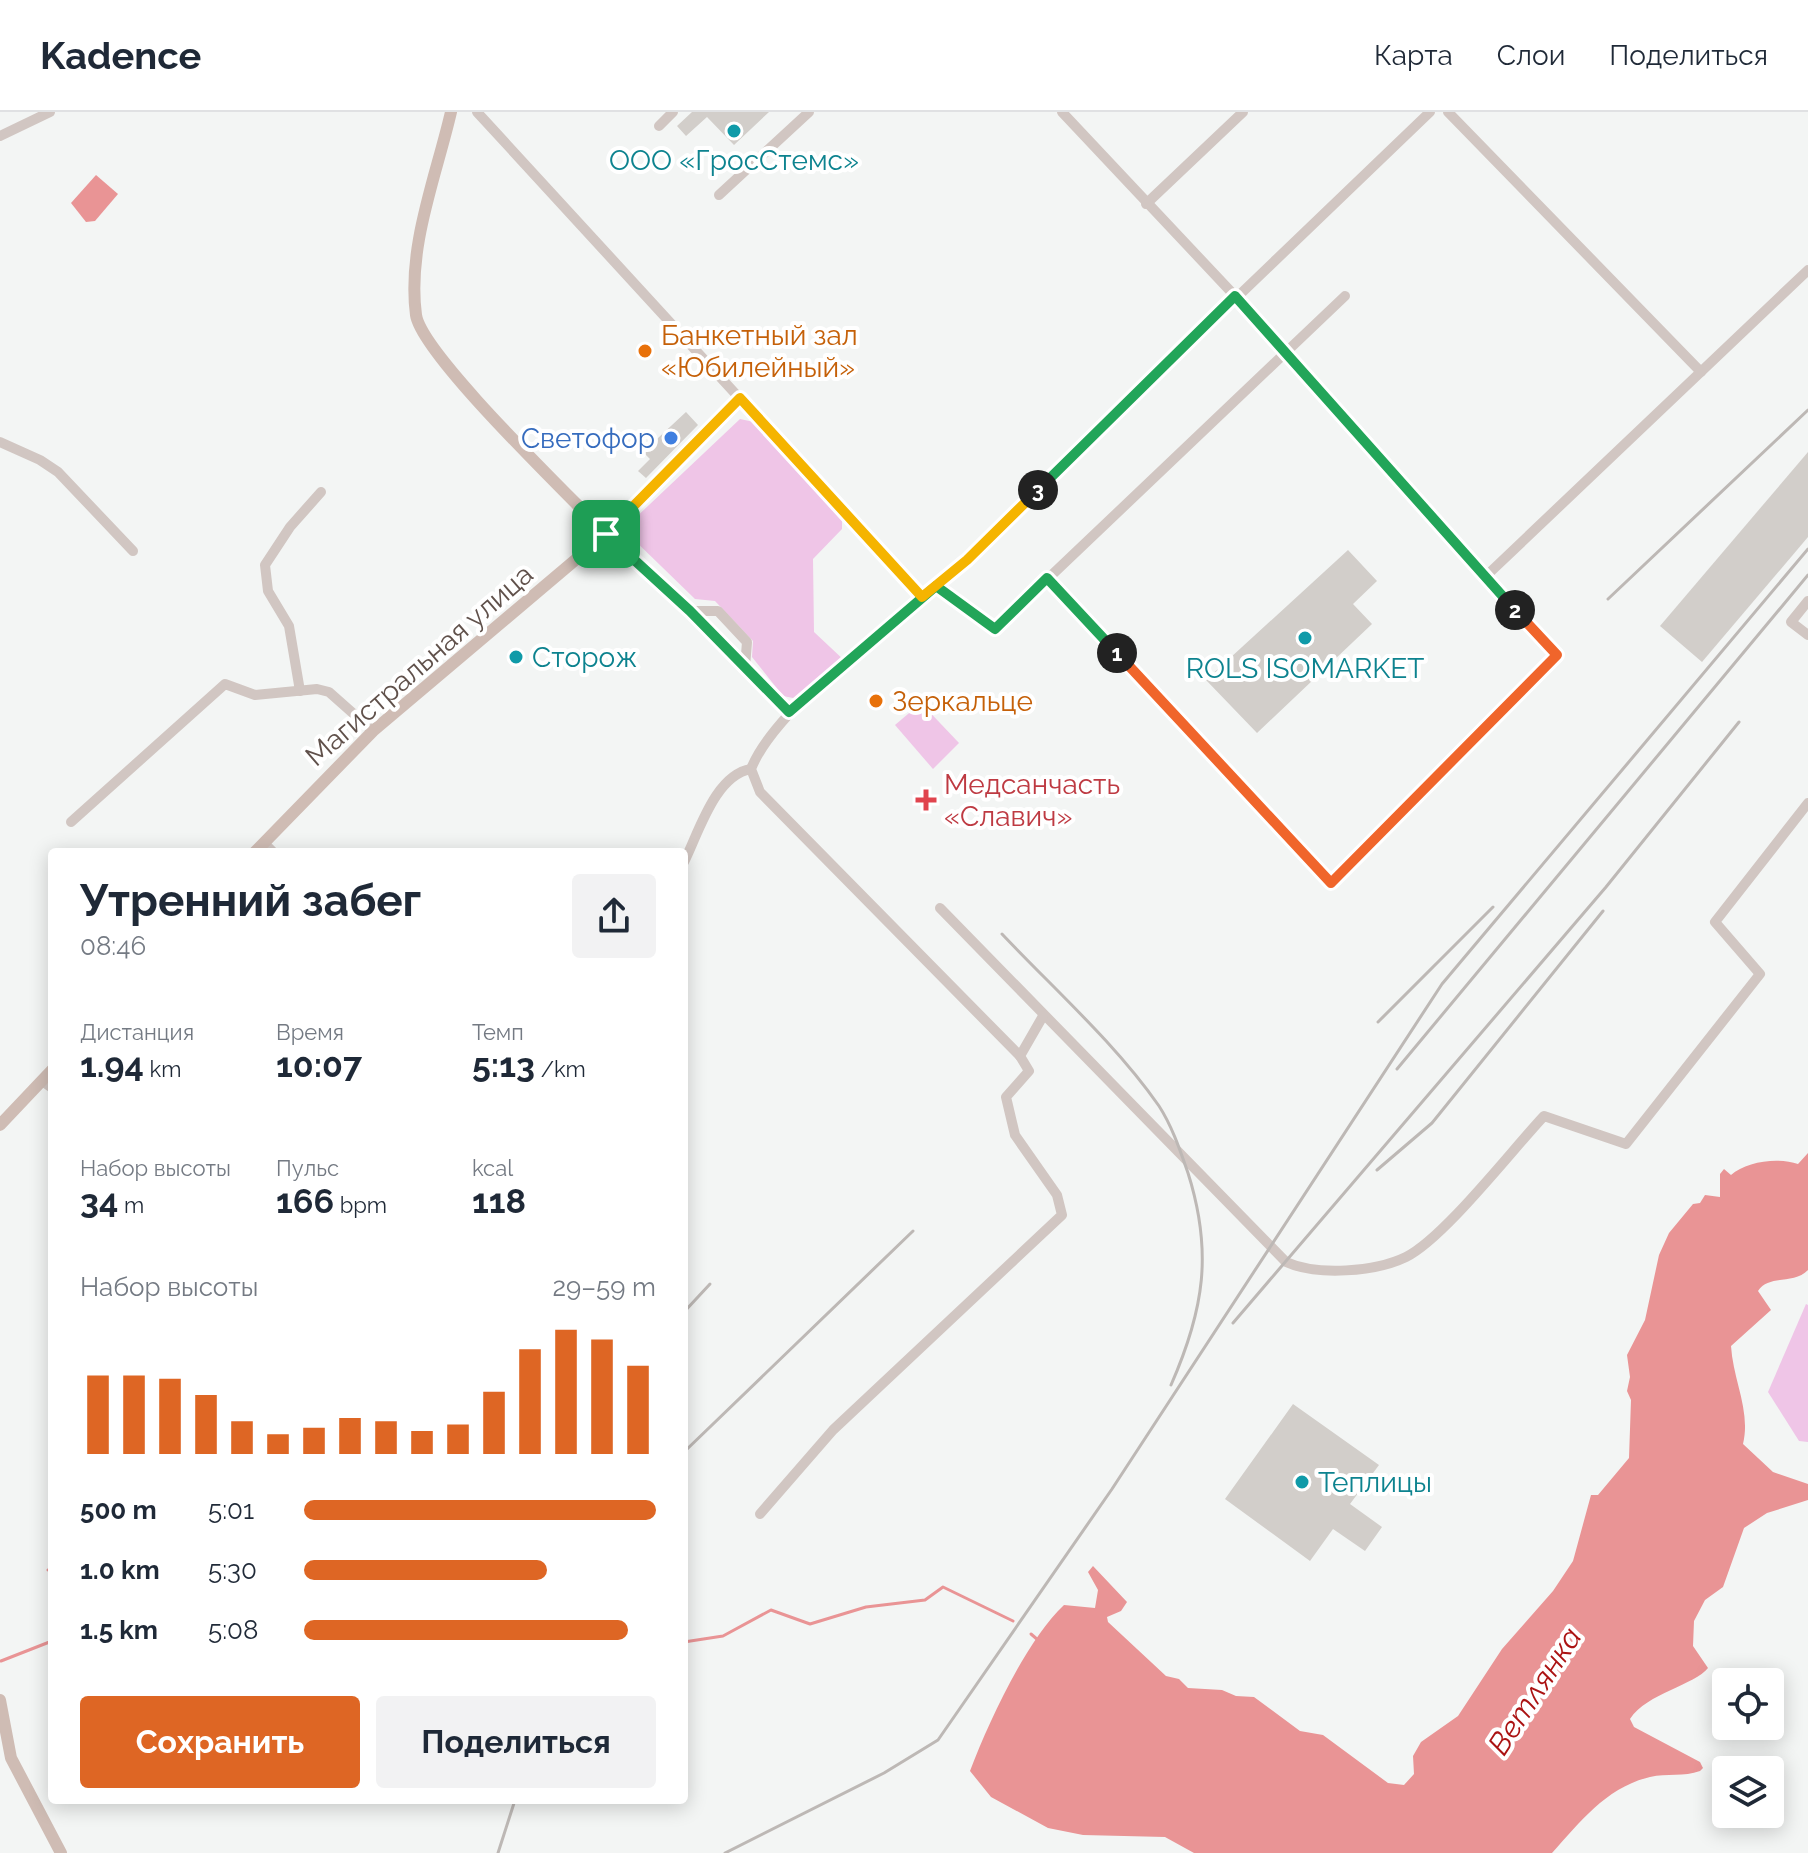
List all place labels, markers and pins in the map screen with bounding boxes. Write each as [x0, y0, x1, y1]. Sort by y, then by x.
marker: ООО «ГросСтемс» [725, 122, 743, 140]
place label: ООО «ГросСтемс» [609, 144, 859, 177]
place label: Банкетный зал «Юбилейный» [661, 319, 858, 384]
marker: Банкетный зал «Юбилейный» [636, 342, 654, 360]
place label: Светофор [521, 422, 655, 455]
marker: Светофор [662, 429, 680, 447]
pin: 3 [1018, 470, 1058, 510]
pin [572, 500, 640, 568]
pin: 2 [1495, 590, 1535, 630]
marker: ROLS ISOMARKET [1296, 629, 1314, 647]
pin: 1 [1097, 633, 1137, 673]
place label: Сторож [532, 641, 637, 674]
marker: Сторож [507, 648, 525, 666]
place label: ROLS ISOMARKET [1186, 652, 1424, 685]
place label: Зеркальце [892, 685, 1033, 718]
marker: Зеркальце [867, 692, 885, 710]
place label: Медсанчасть «Славич» [944, 768, 1120, 833]
marker: Медсанчасть «Славич» [915, 789, 937, 811]
place label: Теплицы [1318, 1466, 1432, 1499]
marker: Теплицы [1293, 1473, 1311, 1491]

